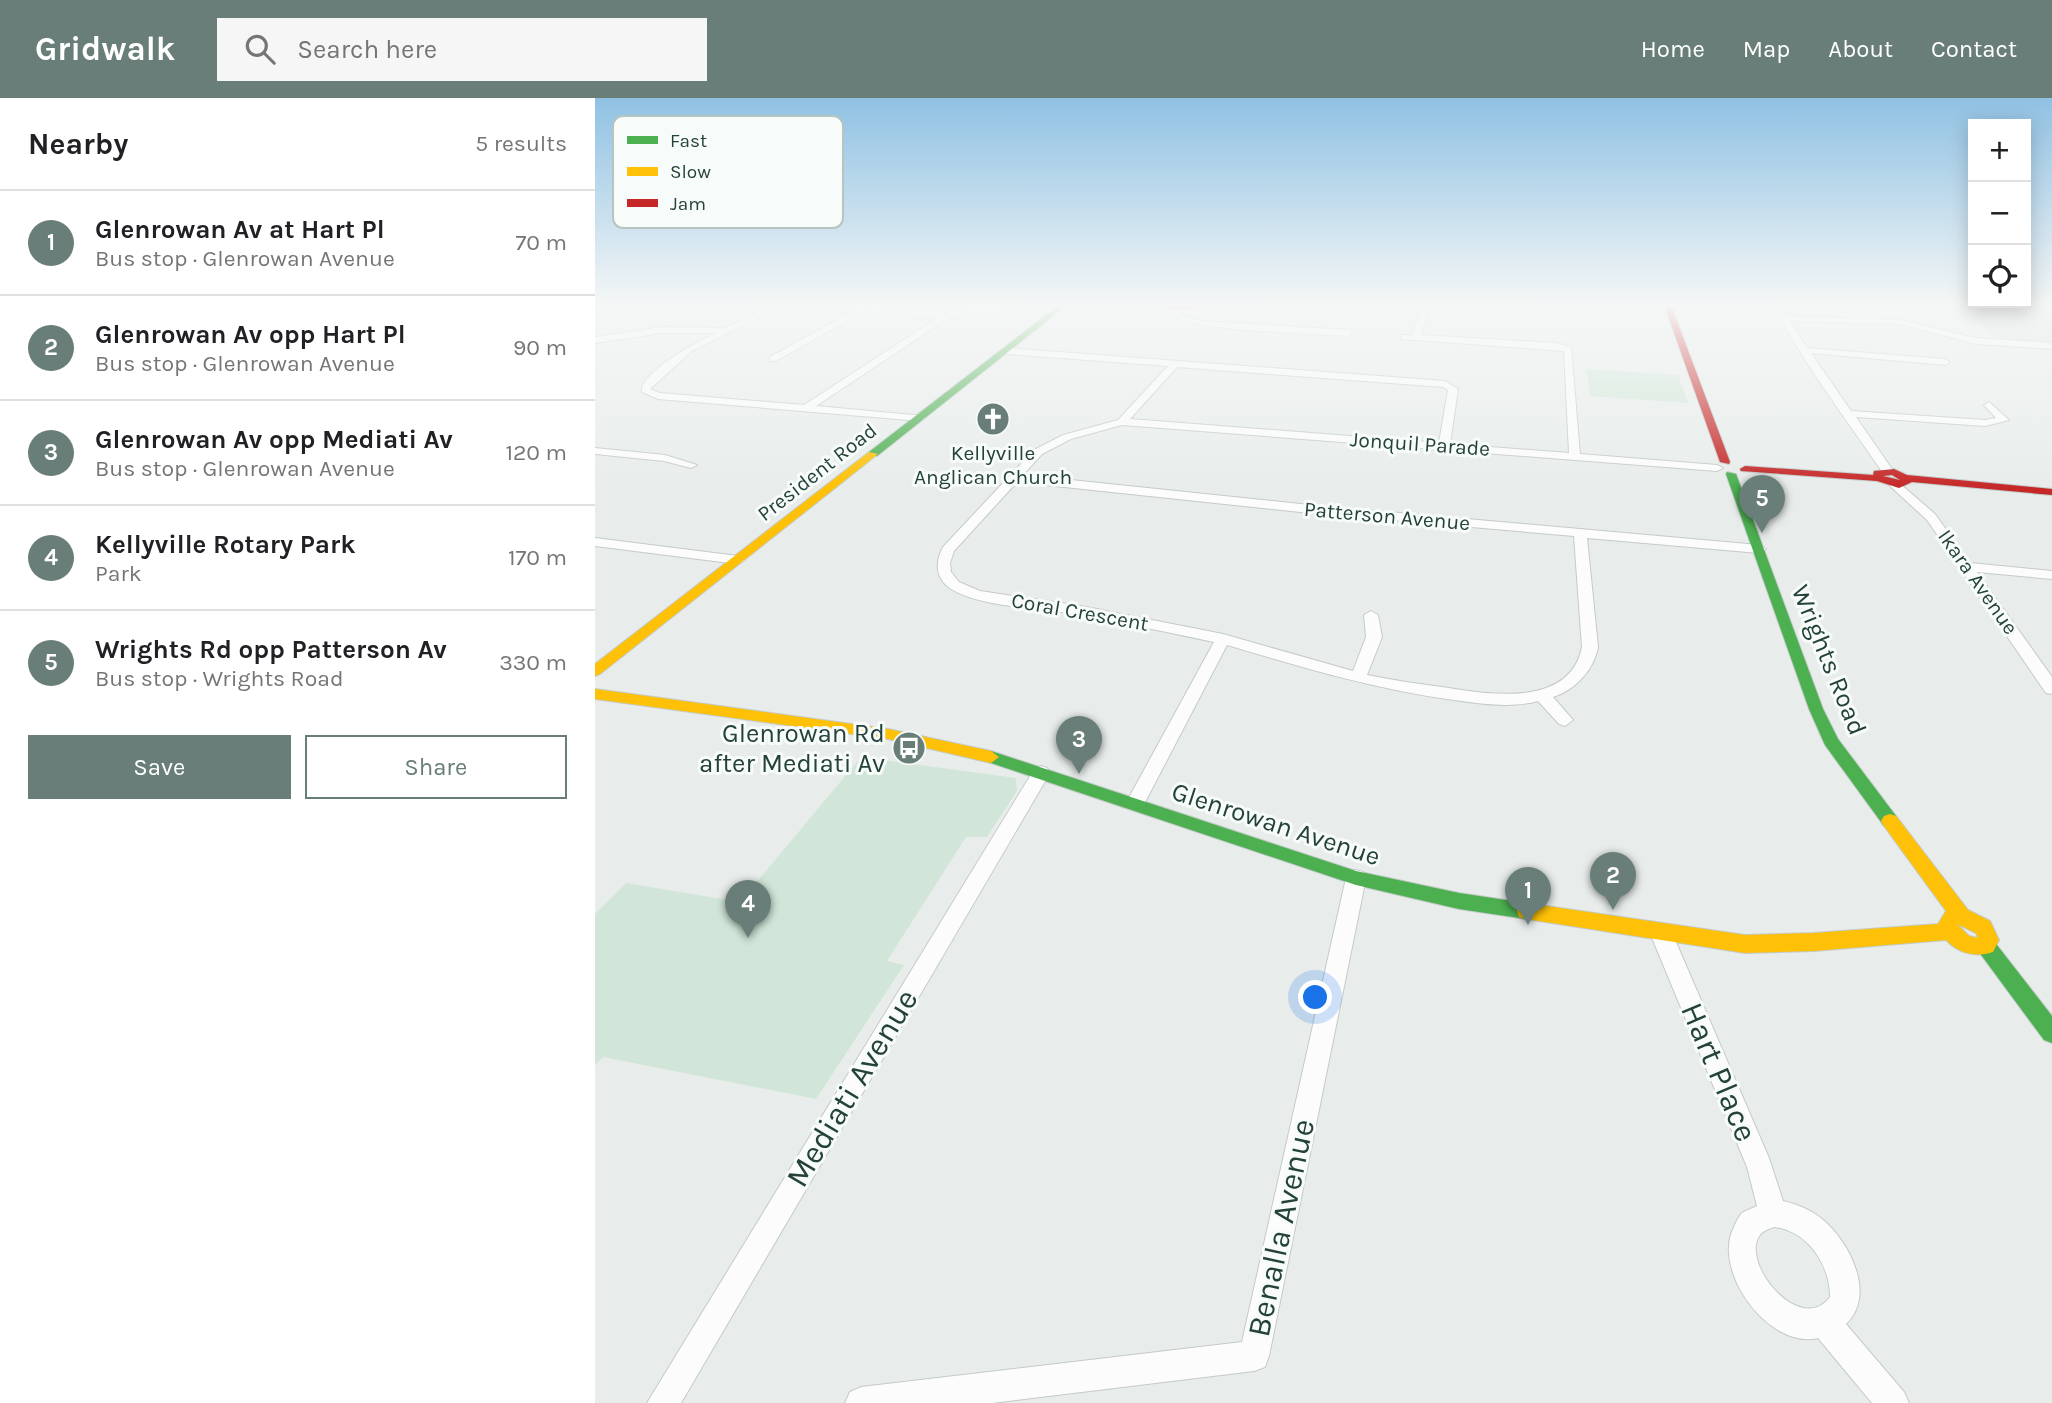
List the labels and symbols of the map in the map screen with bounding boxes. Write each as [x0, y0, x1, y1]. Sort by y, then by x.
legend [613, 116, 843, 228]
text: Fast [670, 130, 707, 152]
text: Slow [670, 161, 711, 183]
text: Jam [670, 193, 706, 215]
church icon: Kellyville Anglican Church [974, 400, 1012, 438]
street label: President Road [753, 418, 881, 526]
street label: Jonquil Parade [1349, 427, 1491, 461]
place label: Kellyville Anglican Church [914, 441, 1072, 489]
pin: 5 [1739, 475, 1785, 533]
street label: Patterson Avenue [1303, 497, 1471, 535]
street label: Ikara Avenue [1933, 525, 2023, 639]
street label: Wrights Road [1785, 580, 1873, 740]
street label: Coral Crescent [1010, 588, 1151, 636]
pin: 3 [1056, 716, 1102, 774]
place label: Glenrowan Rd after Mediati Av [699, 718, 885, 779]
bus stop icon: Glenrowan Rd after Mediati Av [890, 729, 928, 767]
street label: Glenrowan Avenue [1168, 776, 1384, 872]
pin: 2 [1590, 852, 1636, 910]
pin: 1 [1505, 867, 1551, 925]
pin: 4 [725, 880, 771, 938]
your location [1298, 980, 1332, 1014]
street label: Mediati Avenue [778, 982, 926, 1194]
street label: Hart Place [1673, 997, 1765, 1147]
street label: Benalla Avenue [1240, 1116, 1322, 1340]

